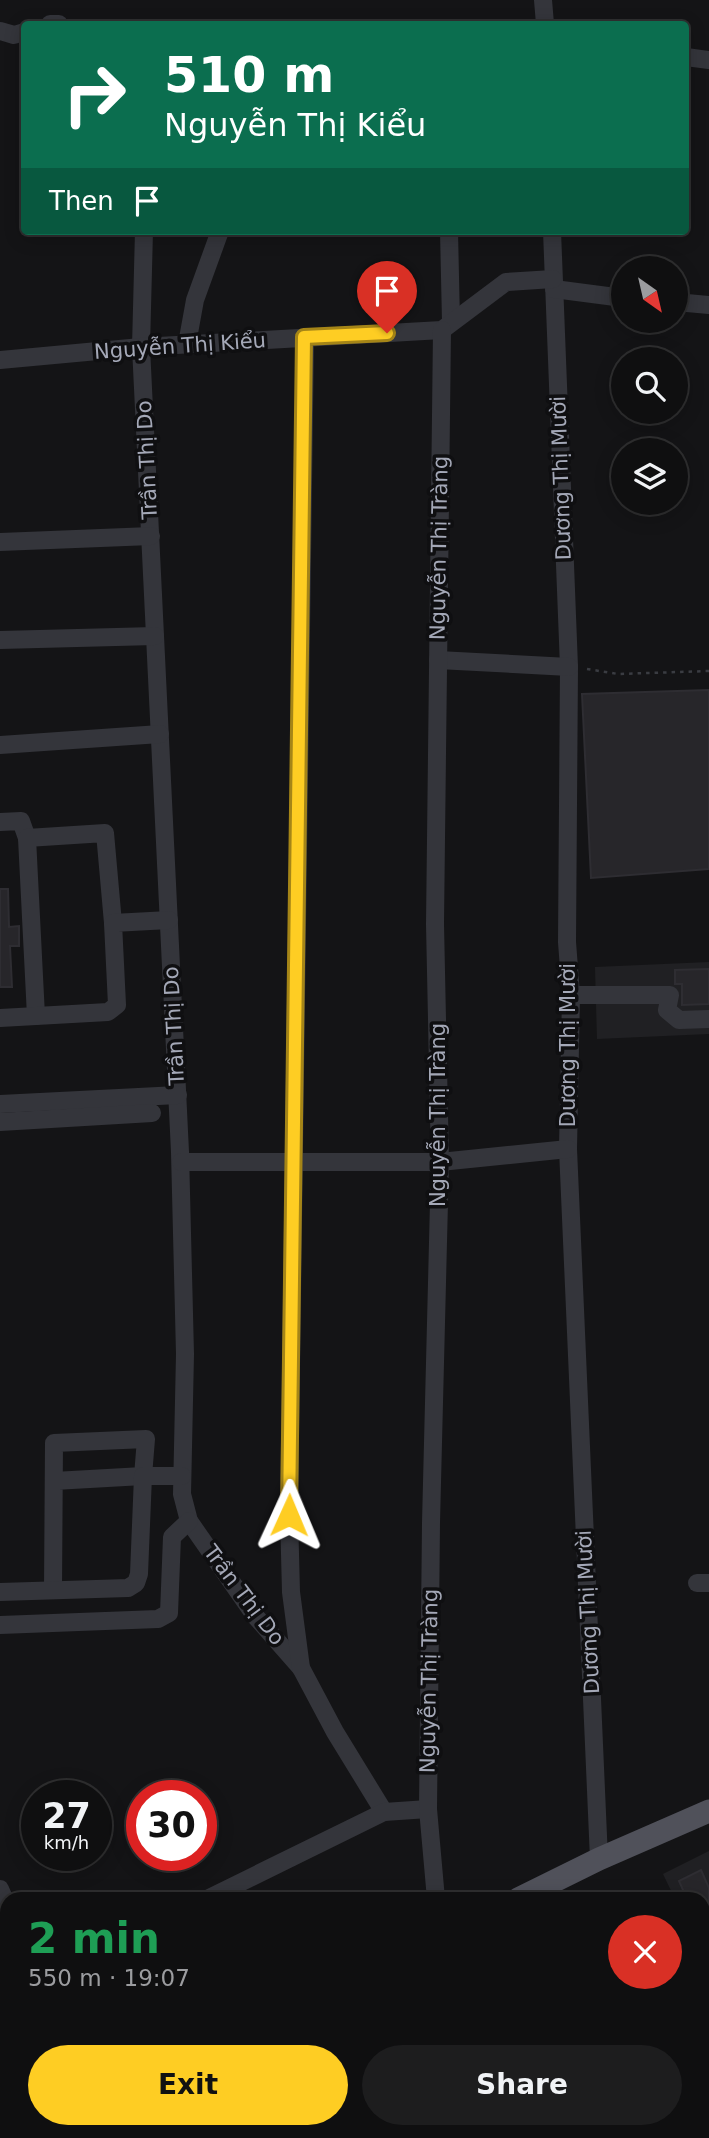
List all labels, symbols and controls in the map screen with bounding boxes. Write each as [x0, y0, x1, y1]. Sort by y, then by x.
text: 510 m [164, 47, 334, 104]
icon: right [49, 49, 140, 140]
text: Nguyễn Thị Kiểu [164, 106, 426, 144]
icon: arrive [128, 182, 166, 220]
text: Then [49, 186, 114, 216]
north arrow [611, 256, 688, 332]
map controls [611, 256, 688, 515]
pin [357, 261, 417, 333]
icon: arrive [368, 272, 406, 310]
street label: Nguyễn Thị Kiểu [93, 327, 267, 364]
button: search [611, 347, 688, 424]
street label: Dương Thị Mười [546, 395, 576, 561]
street label: Trần Thị Do [132, 400, 162, 521]
button: layers [611, 438, 688, 515]
street label: Nguyễn Thị Tràng [424, 456, 453, 640]
street label: Dương Thị Mười [556, 963, 580, 1127]
street label: Trần Thị Do [159, 966, 189, 1087]
street label: Nguyễn Thị Tràng [425, 1023, 450, 1207]
position arrow [252, 1478, 326, 1552]
street label: Dương Thị Mười [572, 1529, 604, 1695]
street label: Trần Thị Do [198, 1539, 289, 1650]
street label: Nguyễn Thị Tràng [414, 1589, 443, 1773]
speed limit sign: 30 [126, 1780, 217, 1871]
text: 27 [42, 1796, 91, 1836]
text: km/h [44, 1832, 89, 1853]
text: 2 min [28, 1914, 160, 1963]
button: close [608, 1915, 682, 1989]
text: 550 m · 19:07 [28, 1965, 190, 1991]
button: Exit [28, 2045, 348, 2125]
button: Share [362, 2045, 682, 2125]

